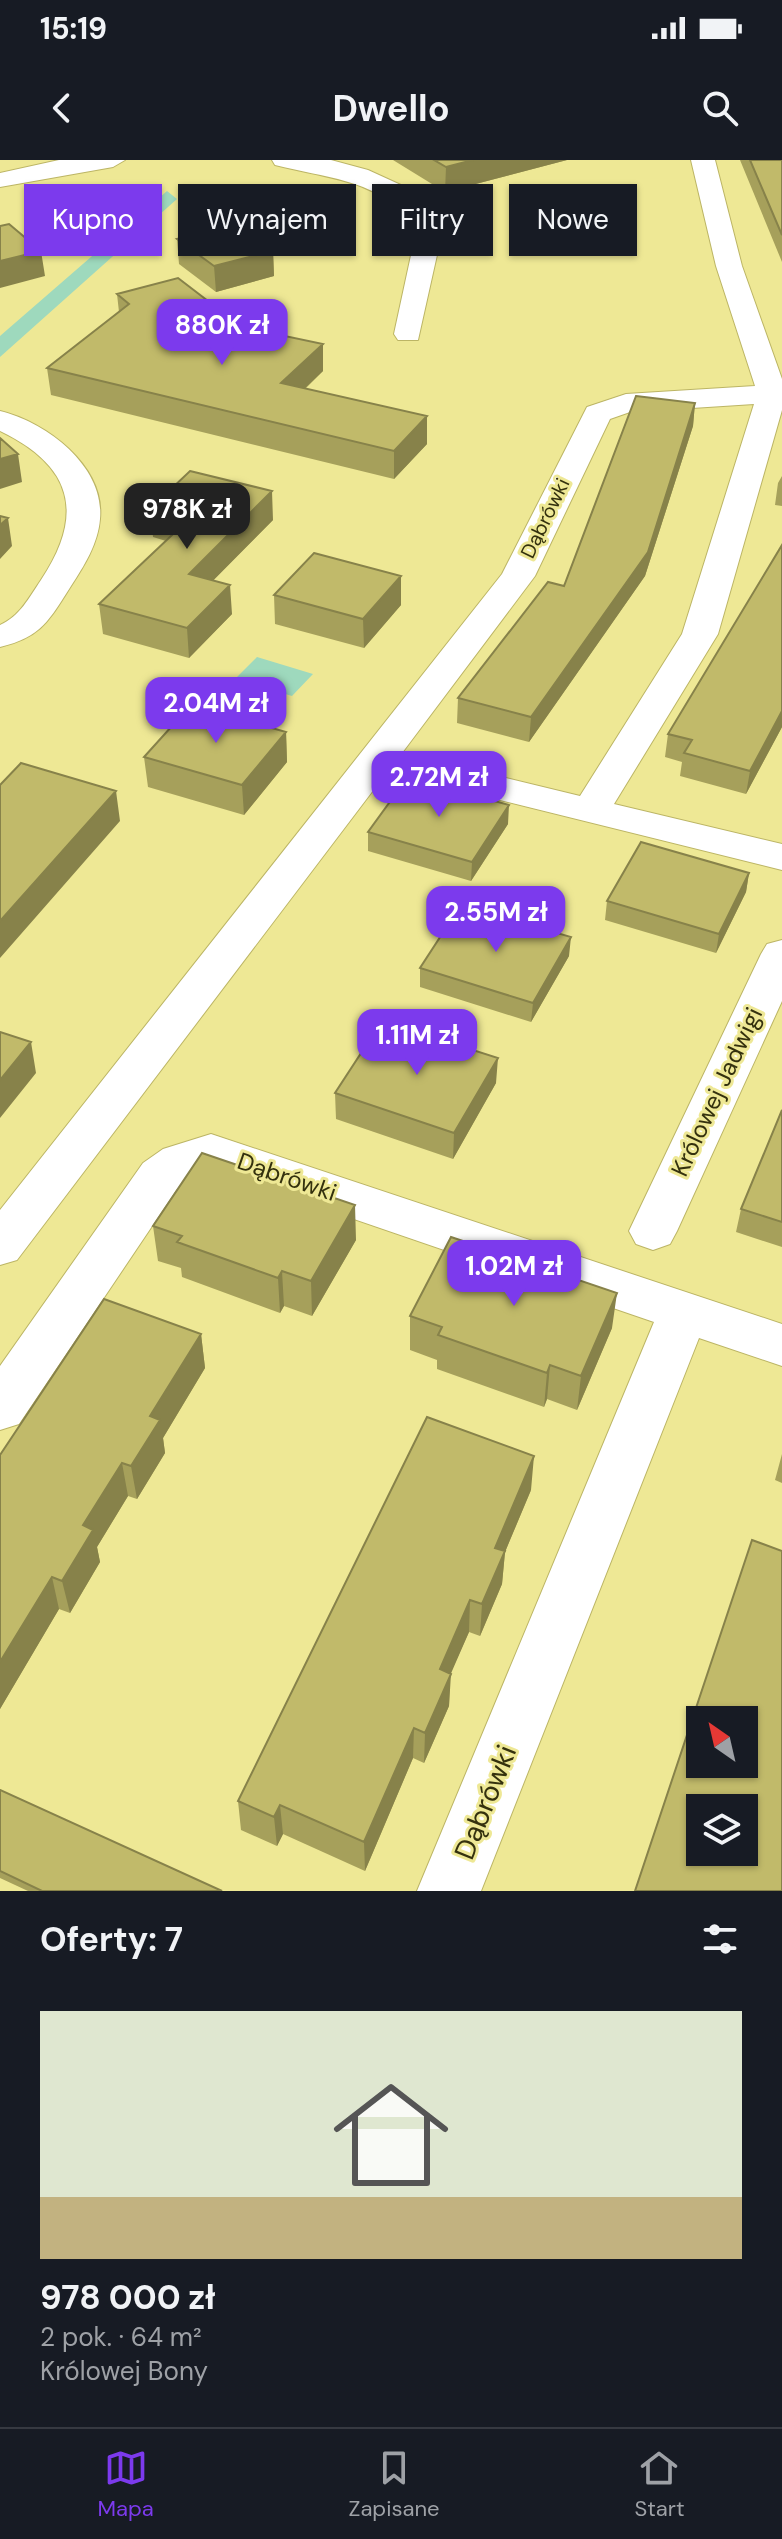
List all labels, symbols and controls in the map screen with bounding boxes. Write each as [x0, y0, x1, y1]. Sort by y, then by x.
text: 15:19 [40, 9, 107, 48]
text: Dwello [332, 85, 450, 132]
icon: back [40, 86, 84, 130]
icon: search [698, 86, 742, 130]
chip: Kupno [24, 184, 162, 256]
chip: Wynajem [178, 184, 356, 256]
chip: Filtry [372, 184, 493, 256]
chip: Nowe [509, 184, 637, 256]
pin: 880K zł [148, 299, 296, 367]
text: 880K zł [175, 308, 269, 342]
street label: Dąbrówki [515, 474, 575, 562]
pin: 978K zł [113, 483, 261, 551]
text: 978K zł [142, 492, 232, 526]
pin: 2.04M zł [133, 677, 299, 745]
text: 2.04M zł [163, 686, 269, 720]
pin: 2.72M zł [356, 751, 522, 819]
text: 2.72M zł [389, 760, 489, 794]
pin: 2.55M zł [413, 886, 579, 954]
text: 2.55M zł [444, 895, 548, 929]
street label: Królowej Jadwigi [664, 1002, 769, 1181]
pin: 1.11M zł [334, 1009, 500, 1077]
text: 1.11M zł [375, 1018, 459, 1052]
street label: Dąbrówki [233, 1145, 341, 1208]
pin: 1.02M zł [431, 1240, 597, 1308]
text: 1.02M zł [465, 1249, 563, 1283]
north arrow [686, 1706, 758, 1778]
map controls [686, 1706, 758, 1866]
street label: Dąbrówki [446, 1740, 525, 1865]
button: layers [686, 1794, 758, 1866]
text: Oferty: 7 [40, 1917, 183, 1962]
icon: filters [698, 1917, 742, 1961]
icon: home [319, 2063, 463, 2207]
text: 978 000 zł [40, 2275, 215, 2320]
text: 2 pok. · 64 m² [40, 2320, 202, 2354]
text: Królowej Bony [40, 2354, 208, 2388]
tab: Mapa [97, 2446, 154, 2523]
tab: Zapisane [349, 2446, 440, 2523]
tab: Start [634, 2446, 685, 2523]

